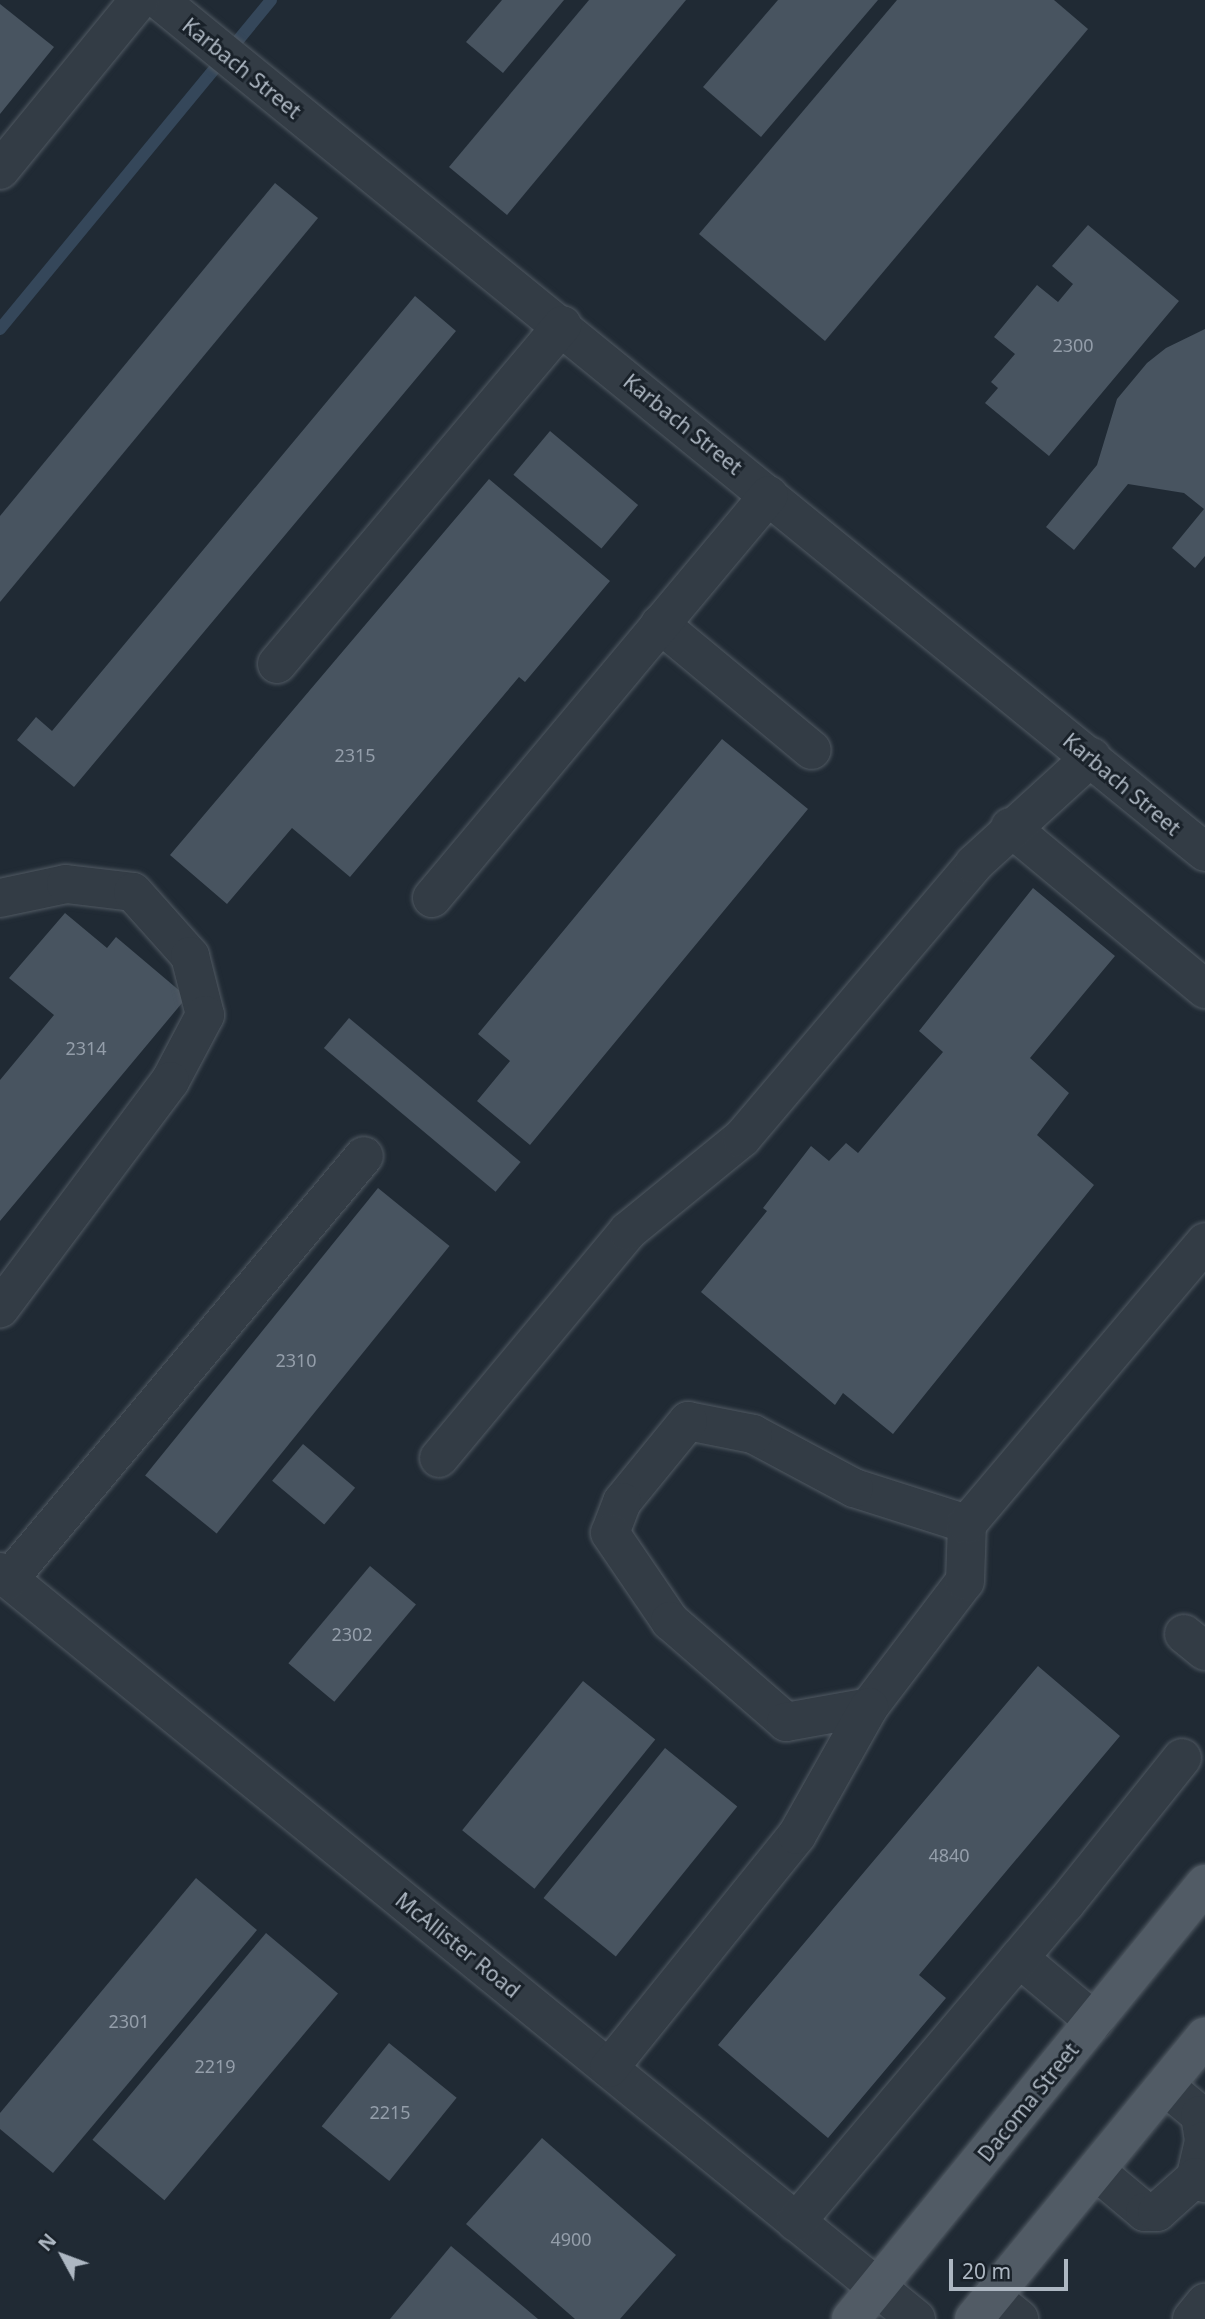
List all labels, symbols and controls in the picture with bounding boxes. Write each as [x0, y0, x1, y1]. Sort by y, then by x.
street label: Karbach Street [178, 12, 306, 124]
house number: 2300 [1052, 334, 1094, 356]
street label: Karbach Street [619, 368, 747, 480]
street label: Karbach Street [1058, 728, 1186, 840]
house number: 2315 [334, 744, 376, 766]
house number: 2314 [65, 1037, 107, 1059]
house number: 2310 [275, 1349, 317, 1371]
house number: 2302 [331, 1623, 373, 1645]
house number: 4840 [928, 1844, 970, 1866]
street label: McAllister Road [391, 1887, 525, 2003]
house number: 2301 [108, 2010, 150, 2032]
street label: Dacoma Street [972, 2038, 1084, 2166]
house number: 2219 [194, 2055, 236, 2077]
house number: 2215 [369, 2101, 411, 2123]
north arrow [28, 2221, 98, 2291]
text: N [32, 2228, 62, 2257]
house number: 4900 [550, 2228, 592, 2250]
scale bar [953, 2246, 1072, 2290]
text: 20 m [962, 2257, 1011, 2285]

